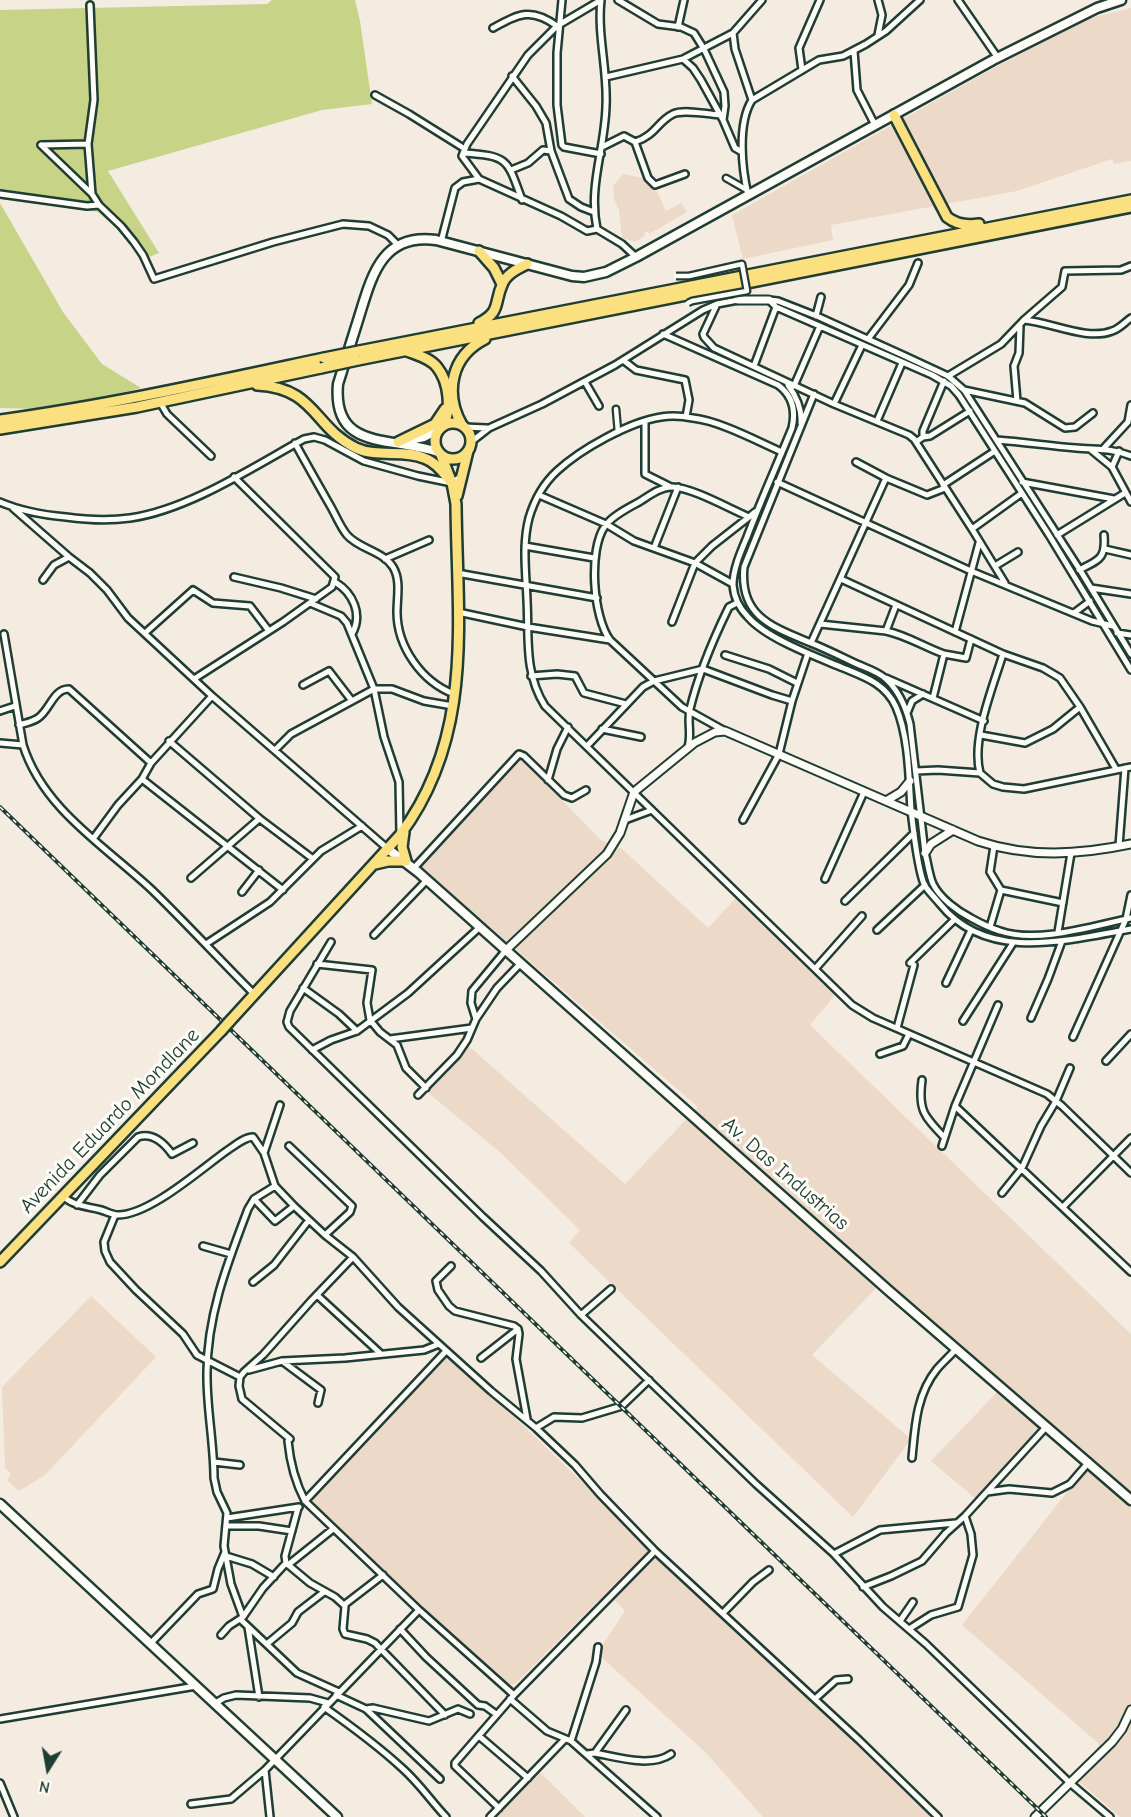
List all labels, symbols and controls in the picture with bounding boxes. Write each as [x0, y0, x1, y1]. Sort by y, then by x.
street label: Avenida Eduardo Mondlane [15, 1023, 205, 1219]
street label: Av. Das Industrias [716, 1112, 854, 1236]
north arrow [18, 1739, 78, 1799]
text: N [38, 1777, 51, 1796]

